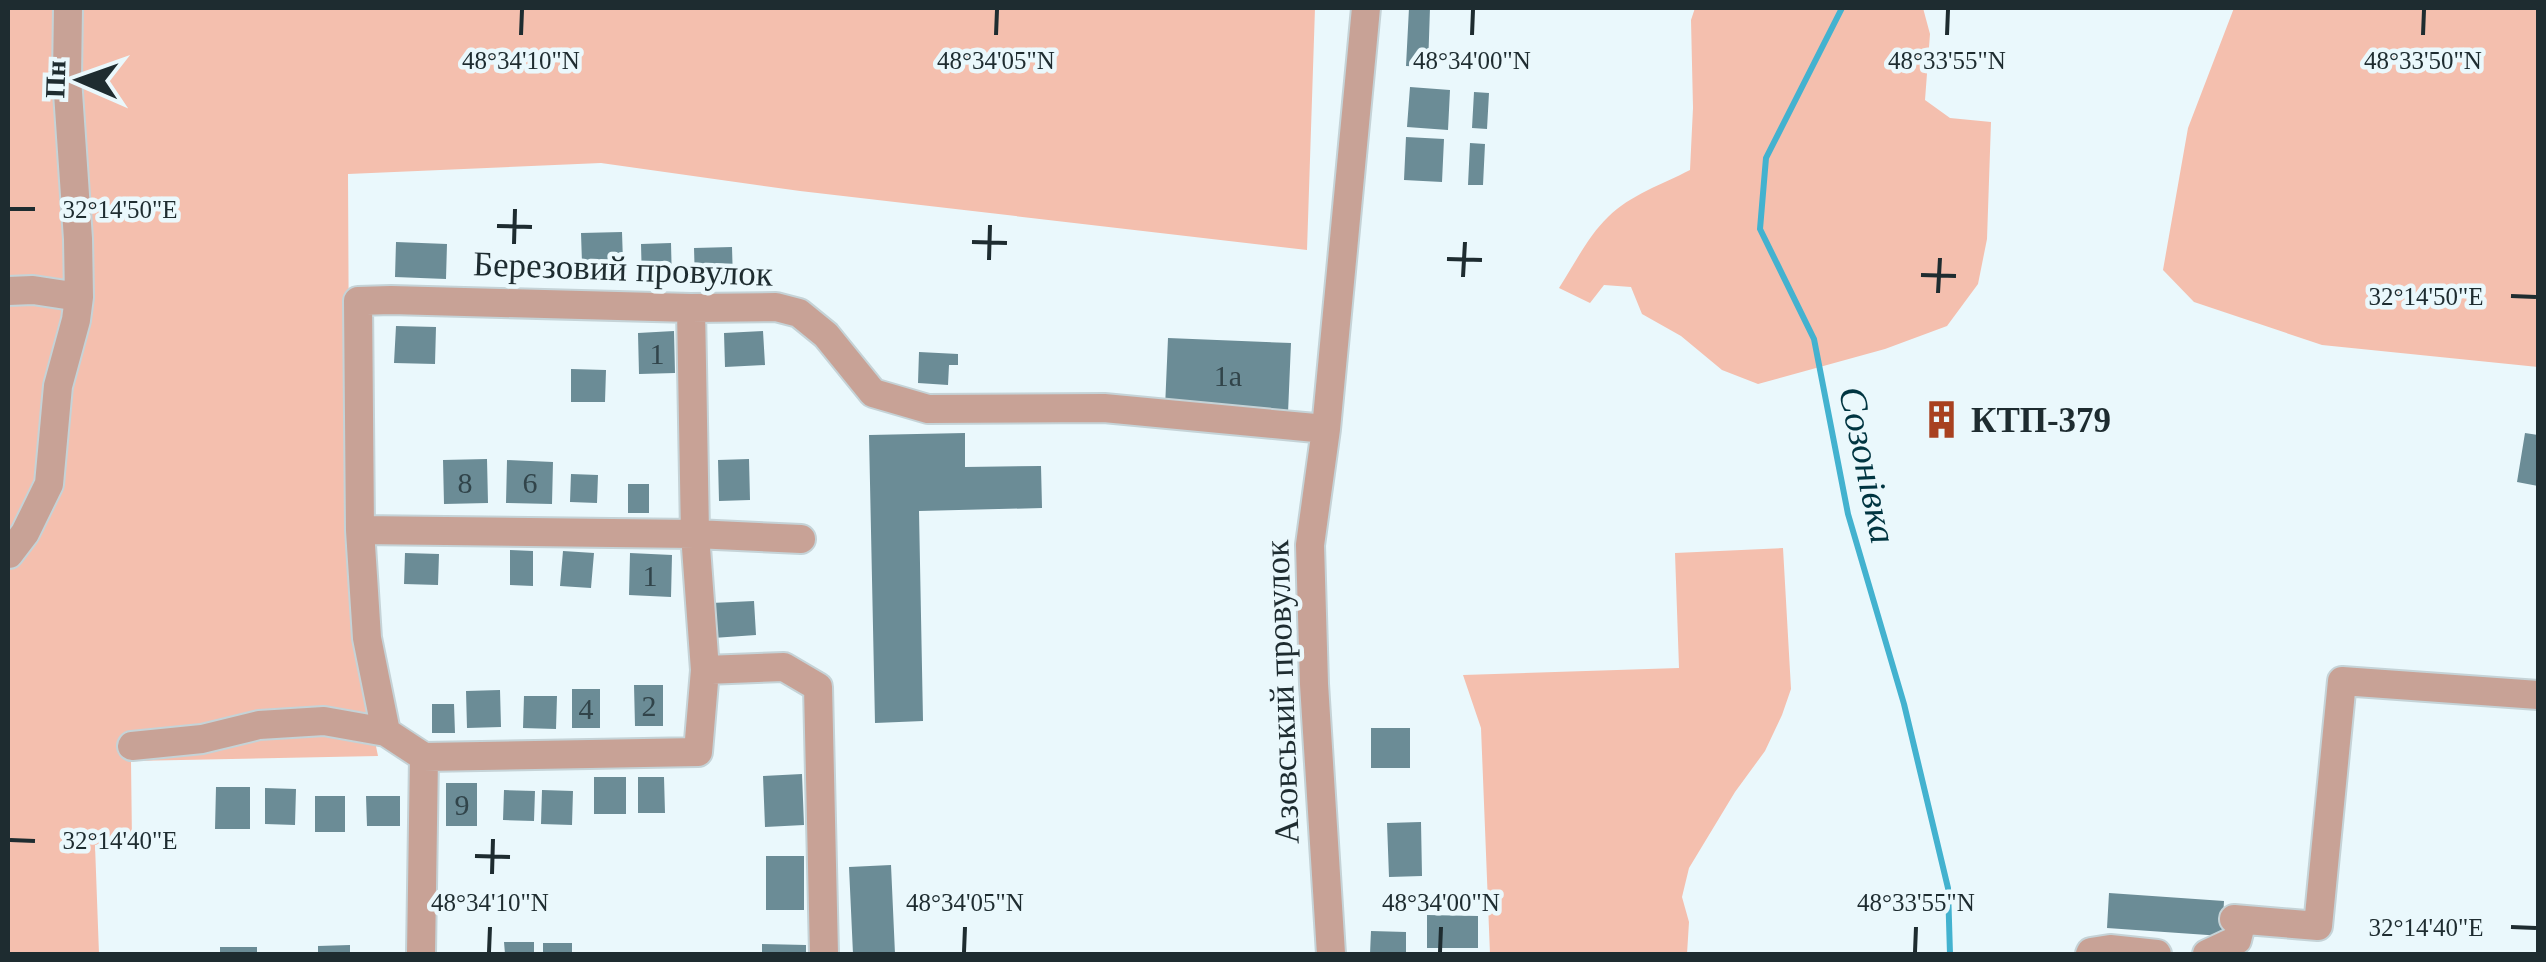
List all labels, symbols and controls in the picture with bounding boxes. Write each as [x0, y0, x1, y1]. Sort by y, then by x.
north arrow [30, 30, 130, 130]
text: 48°34'10"N [462, 47, 580, 74]
text: 48°34'05"N [937, 47, 1055, 74]
text: 48°34'00"N [1413, 47, 1531, 74]
text: 48°33'55"N [1888, 47, 2006, 74]
text: 48°33'50"N [2364, 47, 2482, 74]
text: Пн [39, 60, 72, 99]
text: 32°14'50"E [63, 196, 177, 223]
street label: Березовий провулок [472, 244, 775, 294]
text: 32°14'50"E [2369, 283, 2483, 310]
house number: 1 [650, 337, 665, 370]
house number: 1а [1214, 359, 1242, 392]
water label: Созонівка [1831, 383, 1905, 547]
building icon: КТП-379 [1920, 399, 1962, 441]
place label: КТП-379 [1971, 401, 2111, 440]
house number: 8 [458, 466, 473, 499]
house number: 6 [523, 466, 538, 499]
street label: Азовський провулок [1257, 538, 1307, 845]
house number: 1 [643, 559, 658, 592]
house number: 2 [642, 689, 657, 722]
house number: 4 [579, 692, 594, 725]
house number: 9 [455, 788, 470, 821]
text: 32°14'40"E [63, 827, 177, 854]
text: 48°34'10"N [431, 889, 549, 916]
text: 48°34'05"N [906, 889, 1024, 916]
text: 48°34'00"N [1382, 889, 1500, 916]
text: 48°33'55"N [1857, 889, 1975, 916]
text: 32°14'40"E [2369, 914, 2483, 941]

